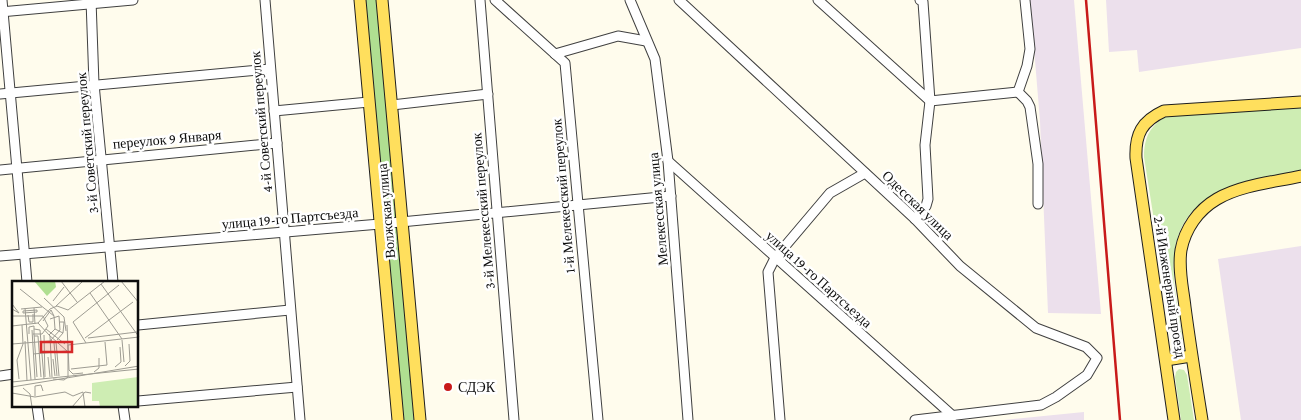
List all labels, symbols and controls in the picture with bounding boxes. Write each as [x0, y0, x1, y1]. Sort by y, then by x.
street label: 4-й Советский переулок [247, 50, 275, 193]
street label: 3-й Советский переулок [73, 72, 101, 214]
street label: 1-й Мелекесский переулок [548, 118, 578, 274]
street label: переулок 9 Января [112, 126, 223, 152]
street label: 3-й Мелекесский переулок [468, 132, 498, 290]
street label: Мелекесская улица [645, 151, 671, 266]
street label: Волжская улица [374, 162, 398, 259]
street label: Одесская улица [879, 167, 957, 243]
street label: улица 19-го Партсъезда [221, 204, 360, 232]
street label: 2-й Инженерный проезд [1151, 215, 1189, 359]
street label: улица 19-го Партсъезда [763, 227, 876, 331]
inset map [12, 281, 139, 408]
place label: СДЭК [458, 379, 496, 395]
marker: СДЭК [442, 381, 454, 393]

